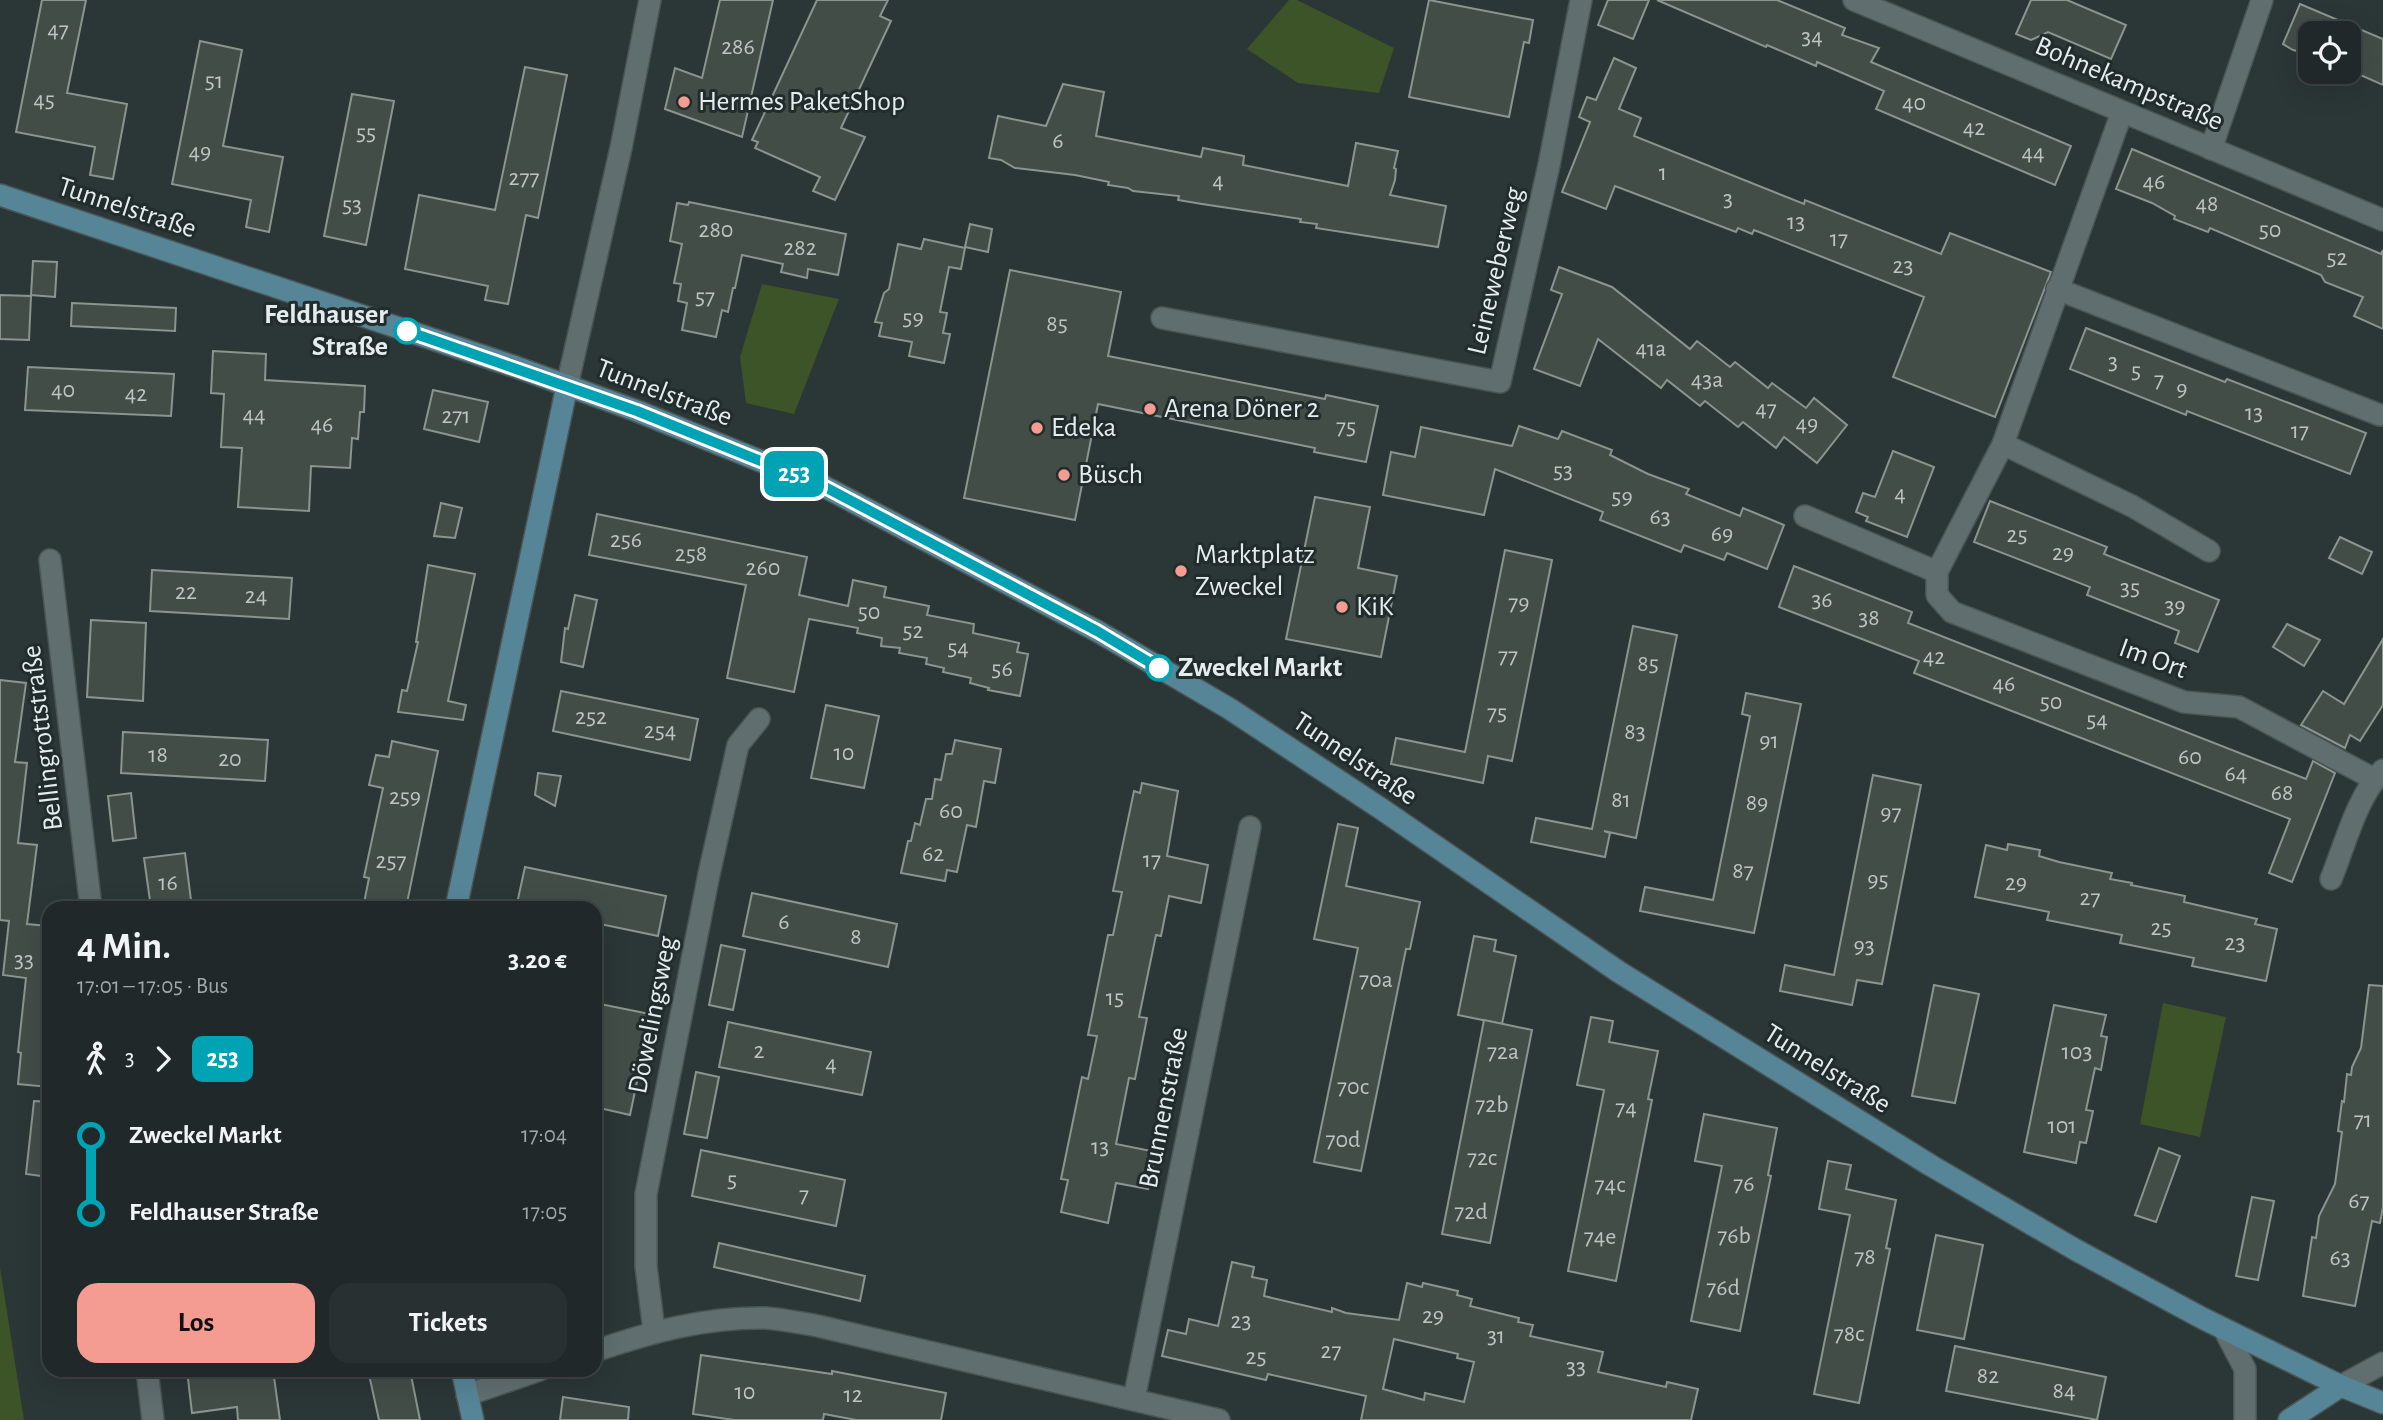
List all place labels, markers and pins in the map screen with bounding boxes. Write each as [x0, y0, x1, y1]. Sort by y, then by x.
place label: Hermes PaketShop [698, 88, 905, 116]
marker: Hermes PaketShop [676, 94, 692, 110]
place label: Feldhauser Straße [264, 301, 388, 361]
marker: Feldhauser Straße [394, 318, 420, 344]
place label: Arena Döner 2 [1164, 395, 1319, 423]
marker: Arena Döner 2 [1142, 401, 1158, 417]
place label: Edeka [1051, 414, 1116, 442]
marker: Edeka [1029, 420, 1045, 436]
place label: Büsch [1078, 461, 1143, 489]
marker: Büsch [1056, 467, 1072, 483]
place label: Marktplatz Zweckel [1195, 541, 1315, 601]
marker: Marktplatz Zweckel [1173, 563, 1189, 579]
place label: KiK [1356, 593, 1394, 621]
marker: KiK [1334, 599, 1350, 615]
place label: Zweckel Markt [1178, 654, 1343, 682]
marker: Zweckel Markt [1146, 655, 1172, 681]

